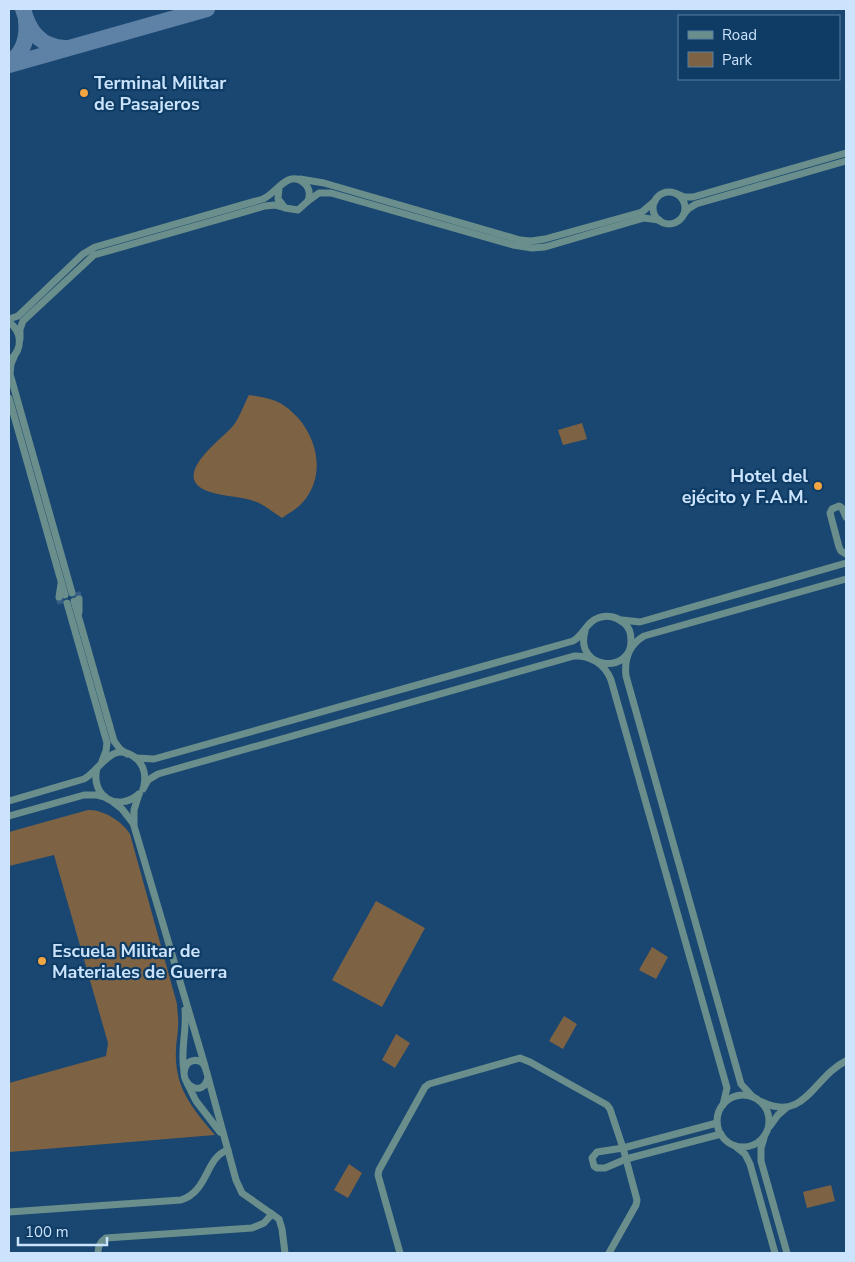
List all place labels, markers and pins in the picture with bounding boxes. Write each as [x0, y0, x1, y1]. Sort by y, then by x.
place label: Terminal Militar de Pasajeros [94, 71, 226, 116]
marker: Terminal Militar de Pasajeros [78, 87, 90, 99]
place label: Hotel del ejécito y F.A.M. [682, 464, 808, 509]
marker: Hotel del ejécito y F.A.M. [812, 480, 824, 492]
place label: Escuela Militar de Materiales de Guerra [52, 939, 227, 984]
marker: Escuela Militar de Materiales de Guerra [36, 955, 48, 967]

